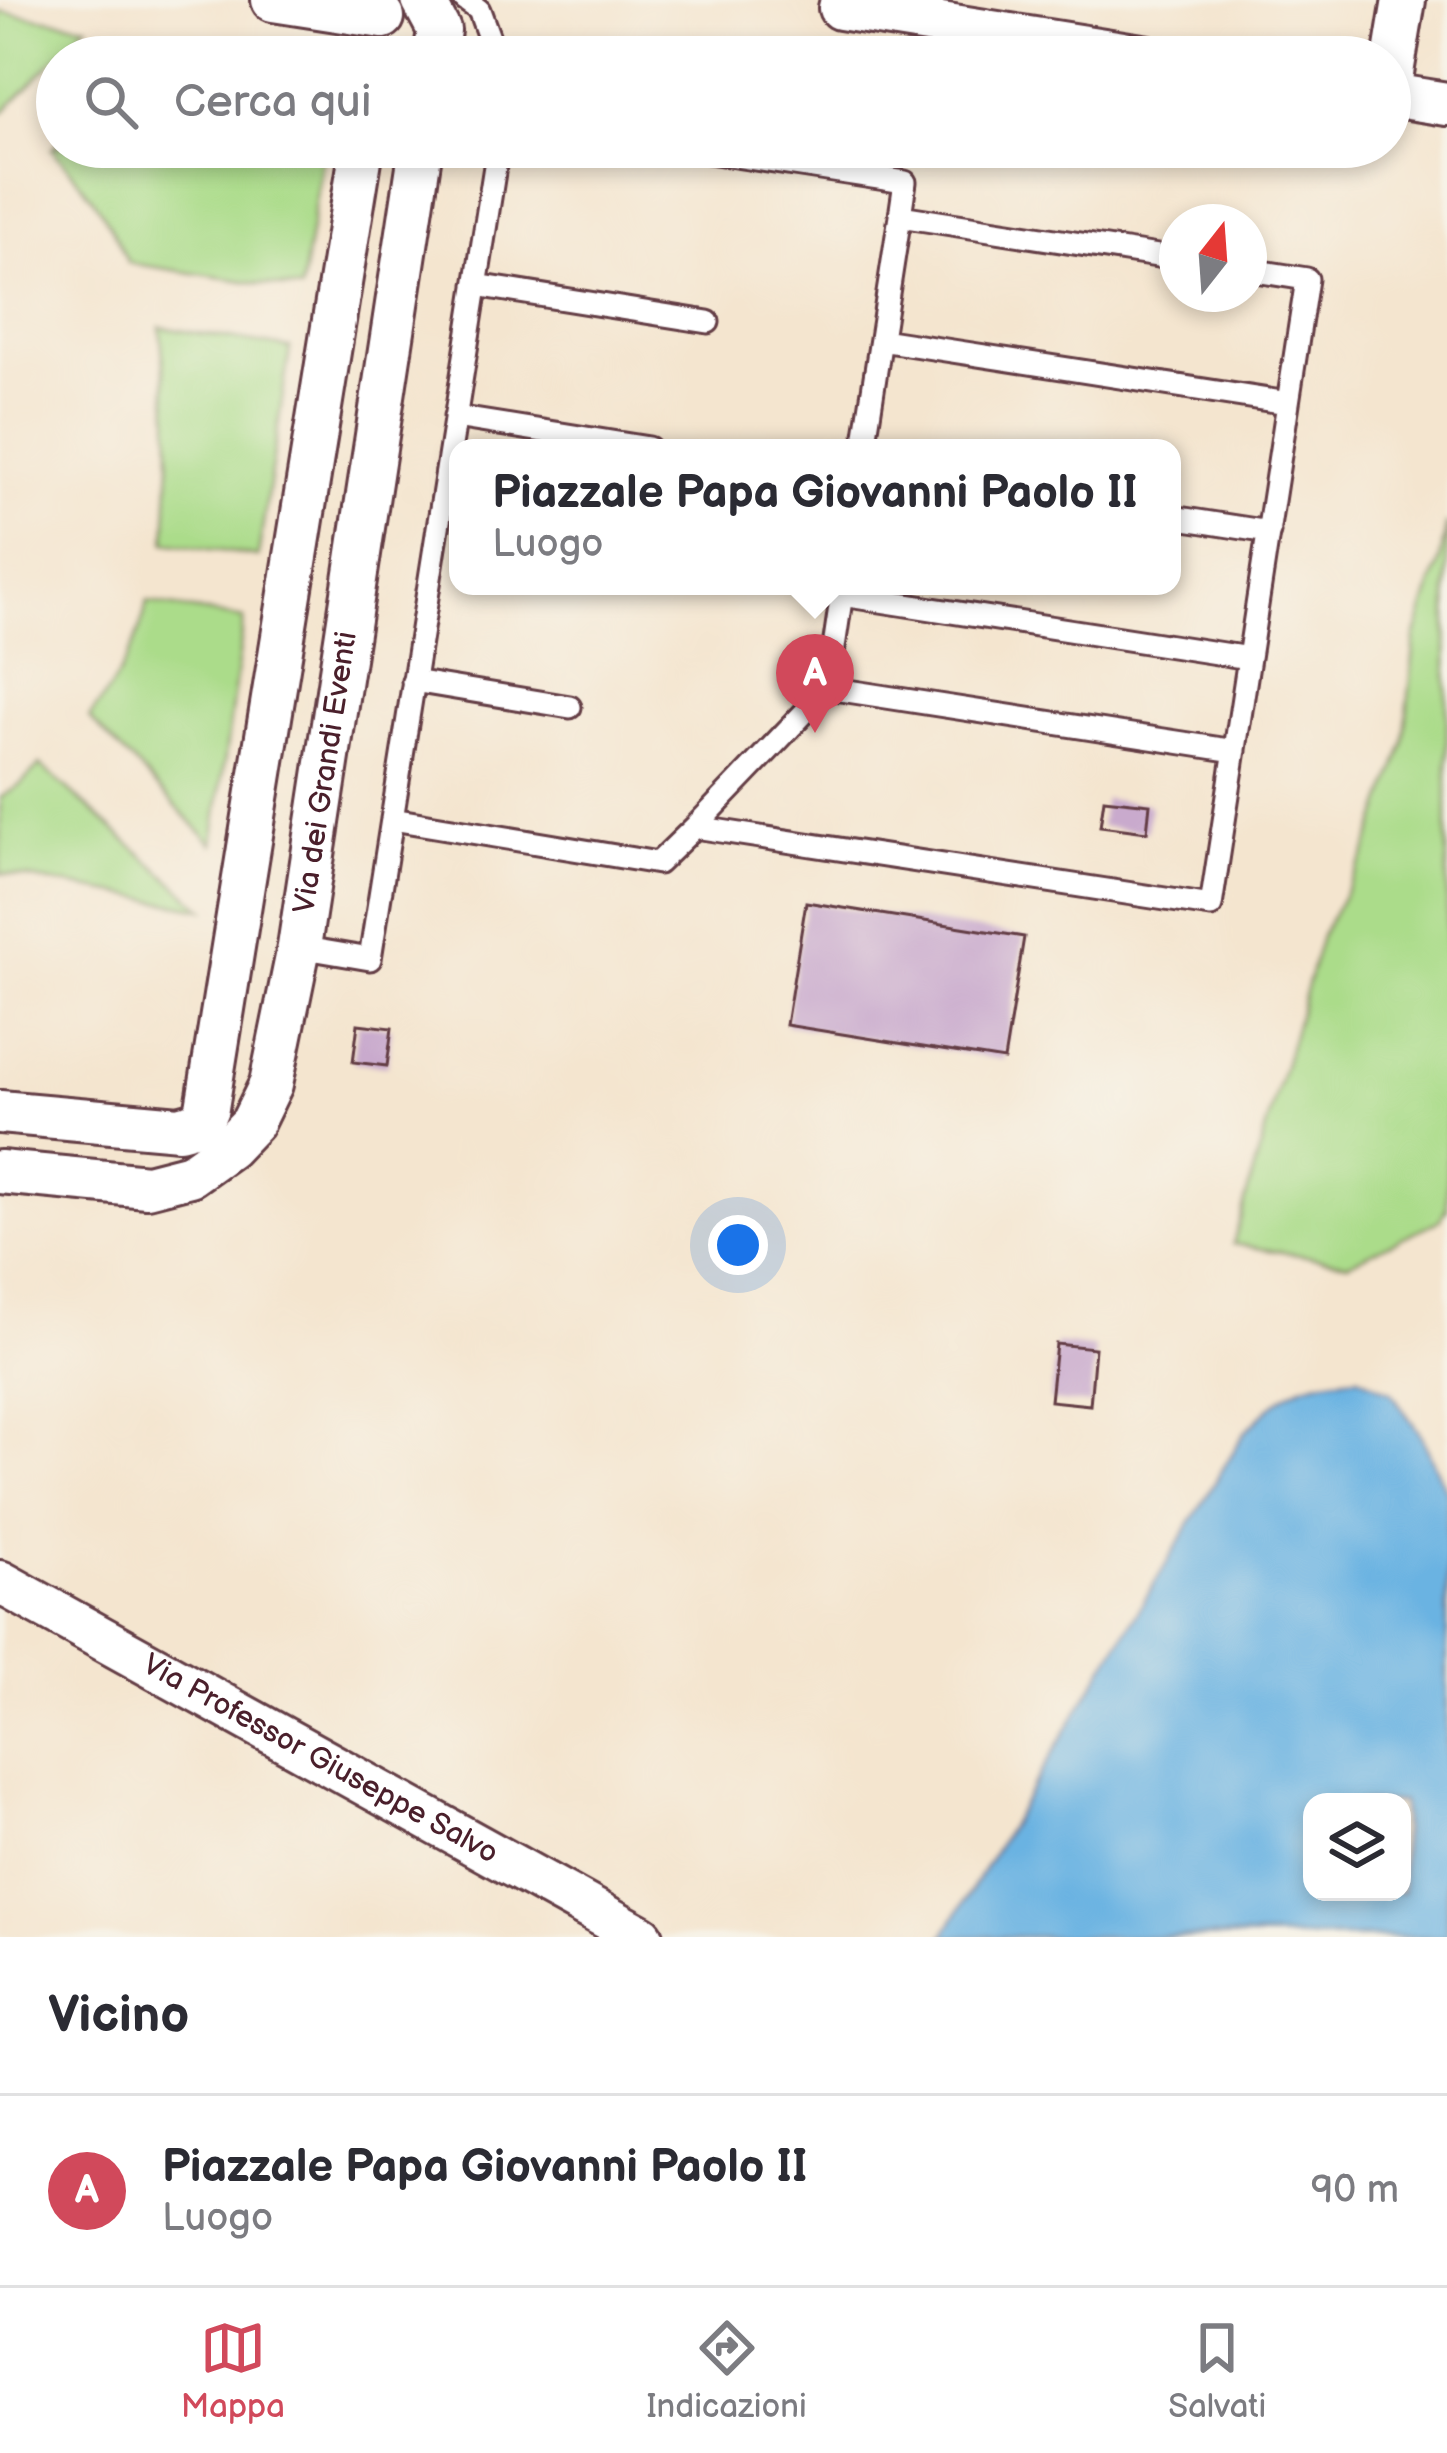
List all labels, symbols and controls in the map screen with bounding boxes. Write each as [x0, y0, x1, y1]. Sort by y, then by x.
search box [36, 36, 1411, 168]
icon: search [78, 69, 144, 135]
text: Cerca qui [174, 75, 371, 130]
north arrow [1159, 204, 1267, 312]
popup [449, 439, 1181, 595]
text: Piazzale Papa Giovanni Paolo II [492, 466, 1138, 521]
text: Luogo [492, 521, 603, 568]
street label: Via dei Grandi Eventi [286, 629, 365, 916]
pin: A [776, 634, 854, 733]
your location [708, 1215, 768, 1275]
street label: Via Professor Giuseppe Salvo [136, 1646, 504, 1872]
map controls [1303, 1793, 1411, 1901]
button: layers [1303, 1793, 1411, 1901]
text: Vicino [48, 1985, 189, 2046]
text: Piazzale Papa Giovanni Paolo II [162, 2140, 807, 2195]
text: A [75, 2167, 99, 2214]
text: 90 m [1311, 2167, 1399, 2214]
text: Luogo [162, 2195, 273, 2242]
tab: Mappa [181, 2315, 285, 2427]
tab: Indicazioni [646, 2315, 807, 2427]
tab: Salvati [1168, 2315, 1266, 2427]

